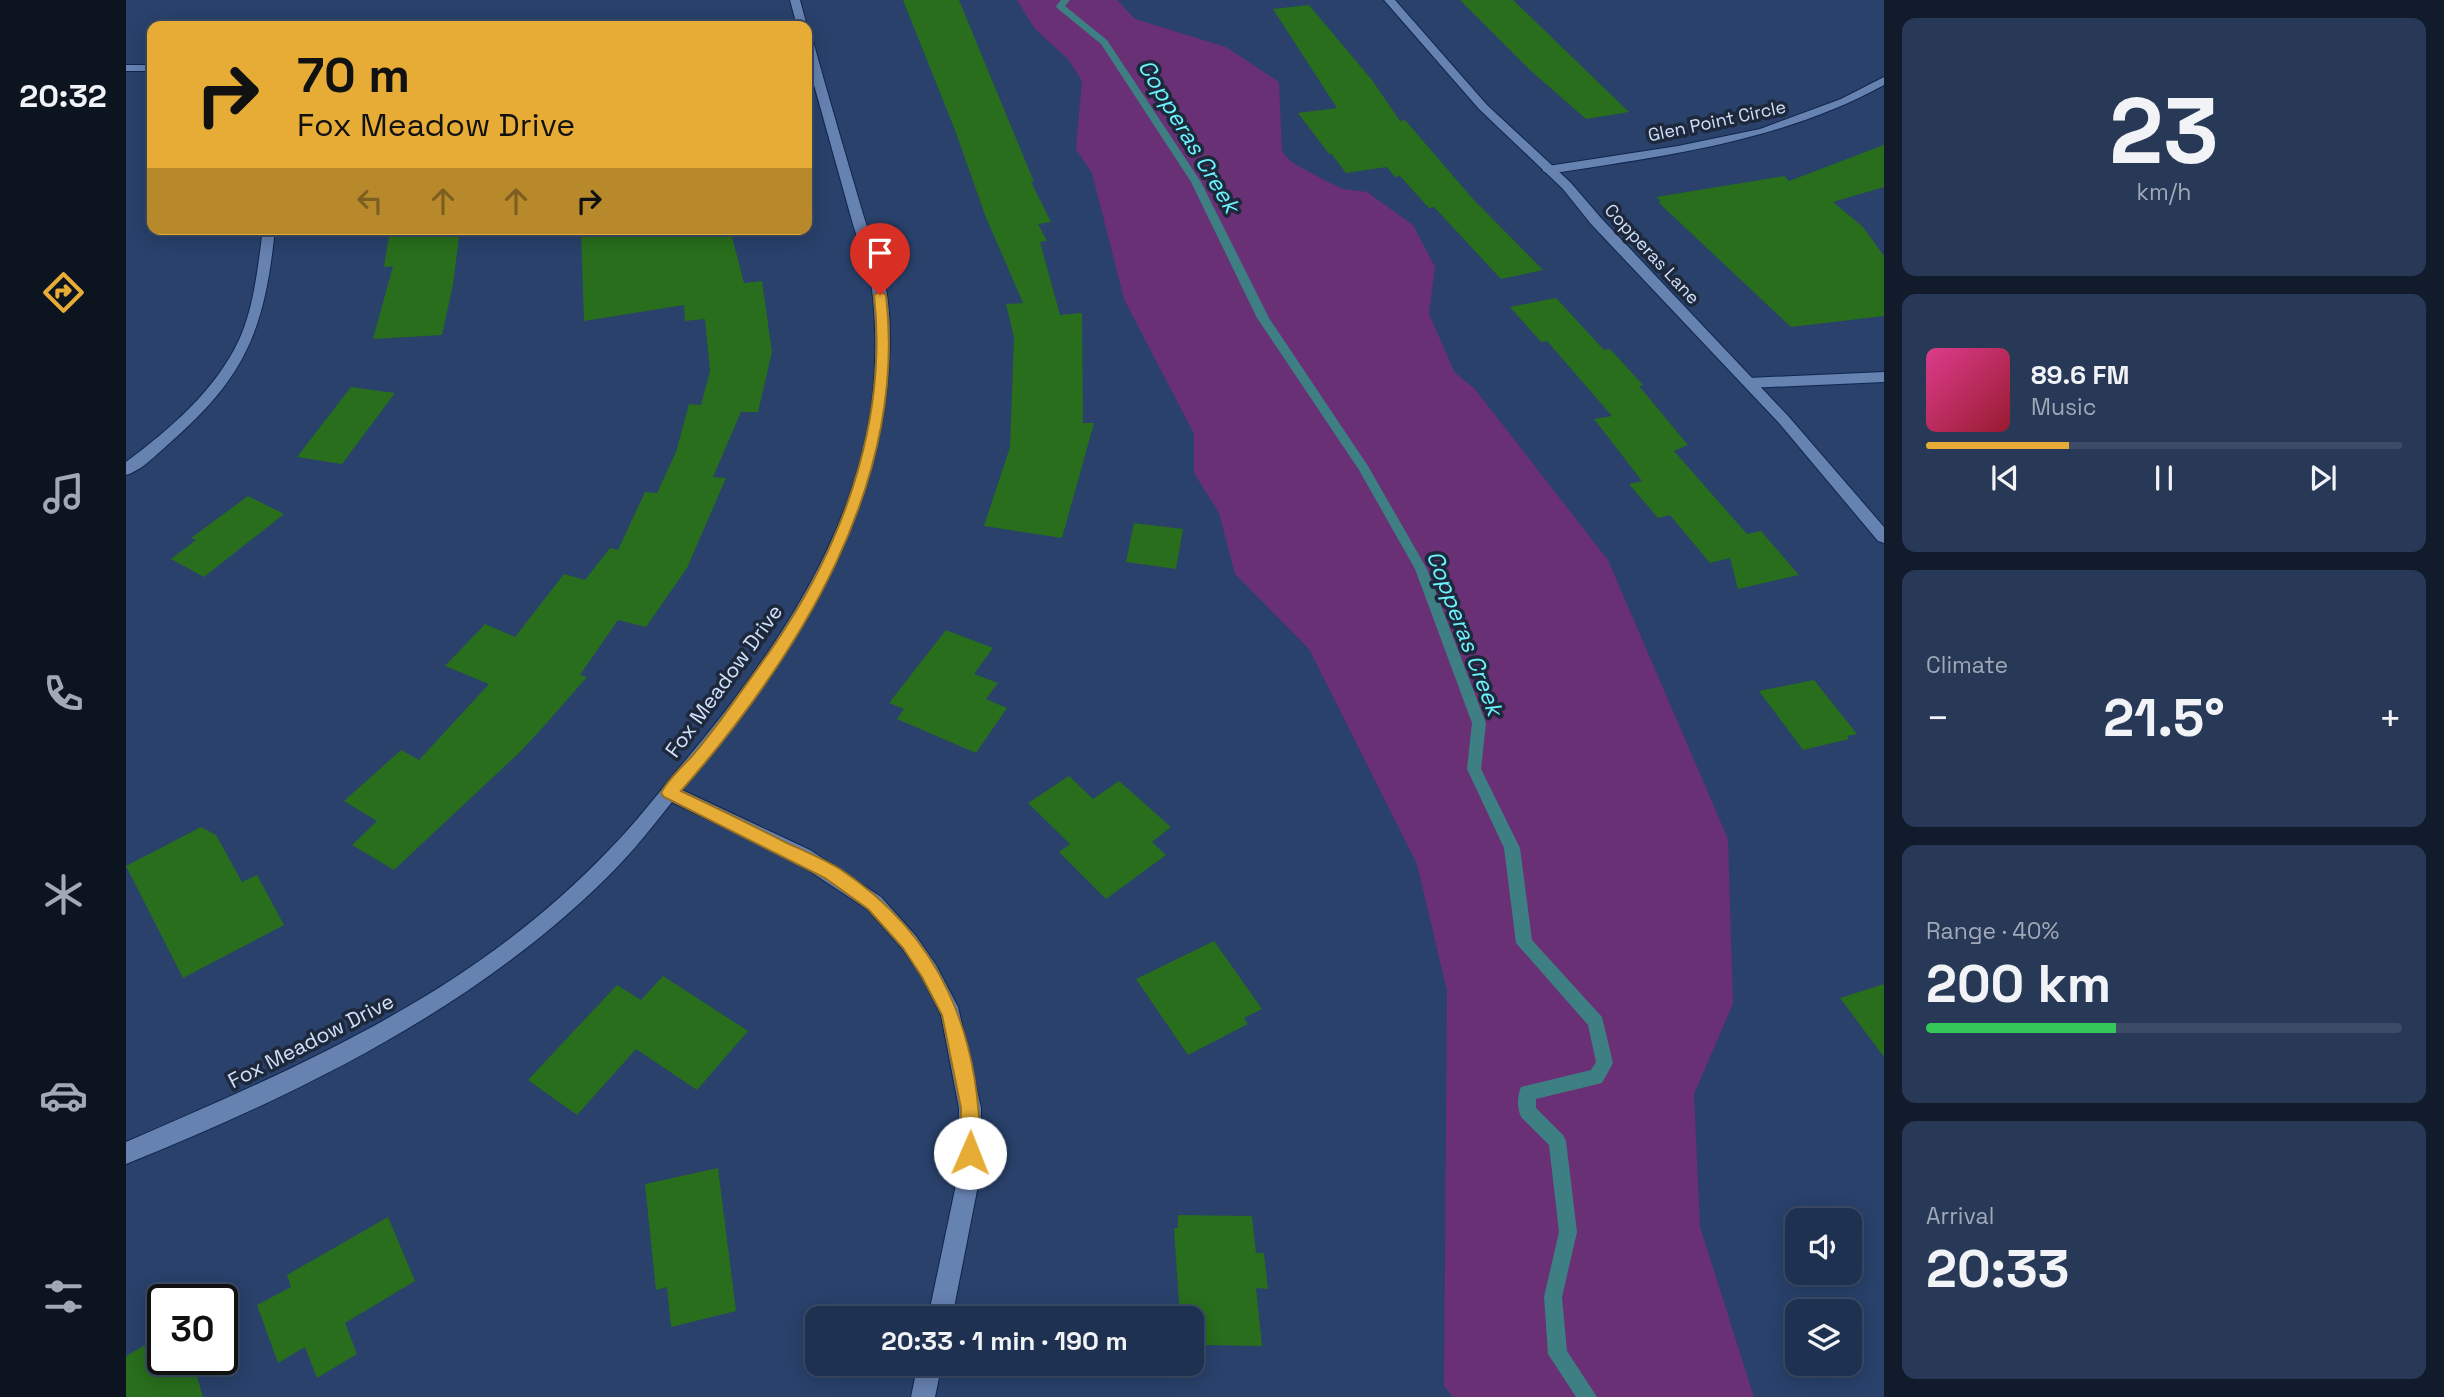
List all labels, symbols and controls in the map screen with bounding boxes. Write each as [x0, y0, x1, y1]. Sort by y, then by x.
text: 70 m [297, 44, 410, 106]
icon: right [182, 49, 273, 140]
water label: Copperas Creek [1131, 54, 1248, 221]
text: 23 [2109, 73, 2219, 190]
text: 20:32 [19, 76, 107, 116]
street label: Glen Point Circle [1646, 95, 1788, 146]
text: Fox Meadow Drive [297, 105, 575, 145]
text: km/h [2137, 177, 2191, 207]
icon: left [351, 182, 389, 220]
icon: ahead [424, 182, 462, 220]
icon: ahead [497, 182, 535, 220]
icon: right [570, 182, 608, 220]
street label: Copperas Lane [1600, 199, 1705, 309]
pin [850, 223, 910, 295]
icon: arrive [861, 234, 899, 272]
icon: directions [39, 268, 88, 317]
text: 89.6 FM [2031, 358, 2129, 392]
text: Music [2031, 392, 2096, 422]
icon: previous [1986, 459, 2024, 497]
icon: pause [2145, 459, 2183, 497]
icon: next [2304, 459, 2342, 497]
icon: music [39, 469, 88, 518]
water label: Copperas Creek [1420, 546, 1511, 722]
street label: Fox Meadow Drive [659, 599, 788, 762]
text: Climate [1926, 650, 2008, 680]
icon: phone [39, 669, 88, 718]
text: 21.5° [2103, 685, 2225, 751]
text: − [1926, 694, 1950, 742]
text: + [2378, 694, 2402, 742]
icon: climate [39, 870, 88, 919]
text: Range · 40% [1926, 916, 2059, 946]
text: 200 km [1926, 951, 2111, 1017]
street label: Fox Meadow Drive [223, 987, 398, 1094]
icon: car [39, 1071, 88, 1120]
position arrow [933, 1116, 1007, 1190]
text: Arrival [1926, 1201, 1994, 1231]
map controls [1785, 1208, 1862, 1376]
button: sound [1785, 1208, 1862, 1285]
text: 20:33 [1926, 1236, 2069, 1302]
icon: filters [39, 1272, 88, 1321]
speed limit sign: 30 [147, 1284, 238, 1375]
button: layers [1785, 1299, 1862, 1376]
text: 20:33 · 1 min · 190 m [881, 1324, 1128, 1358]

